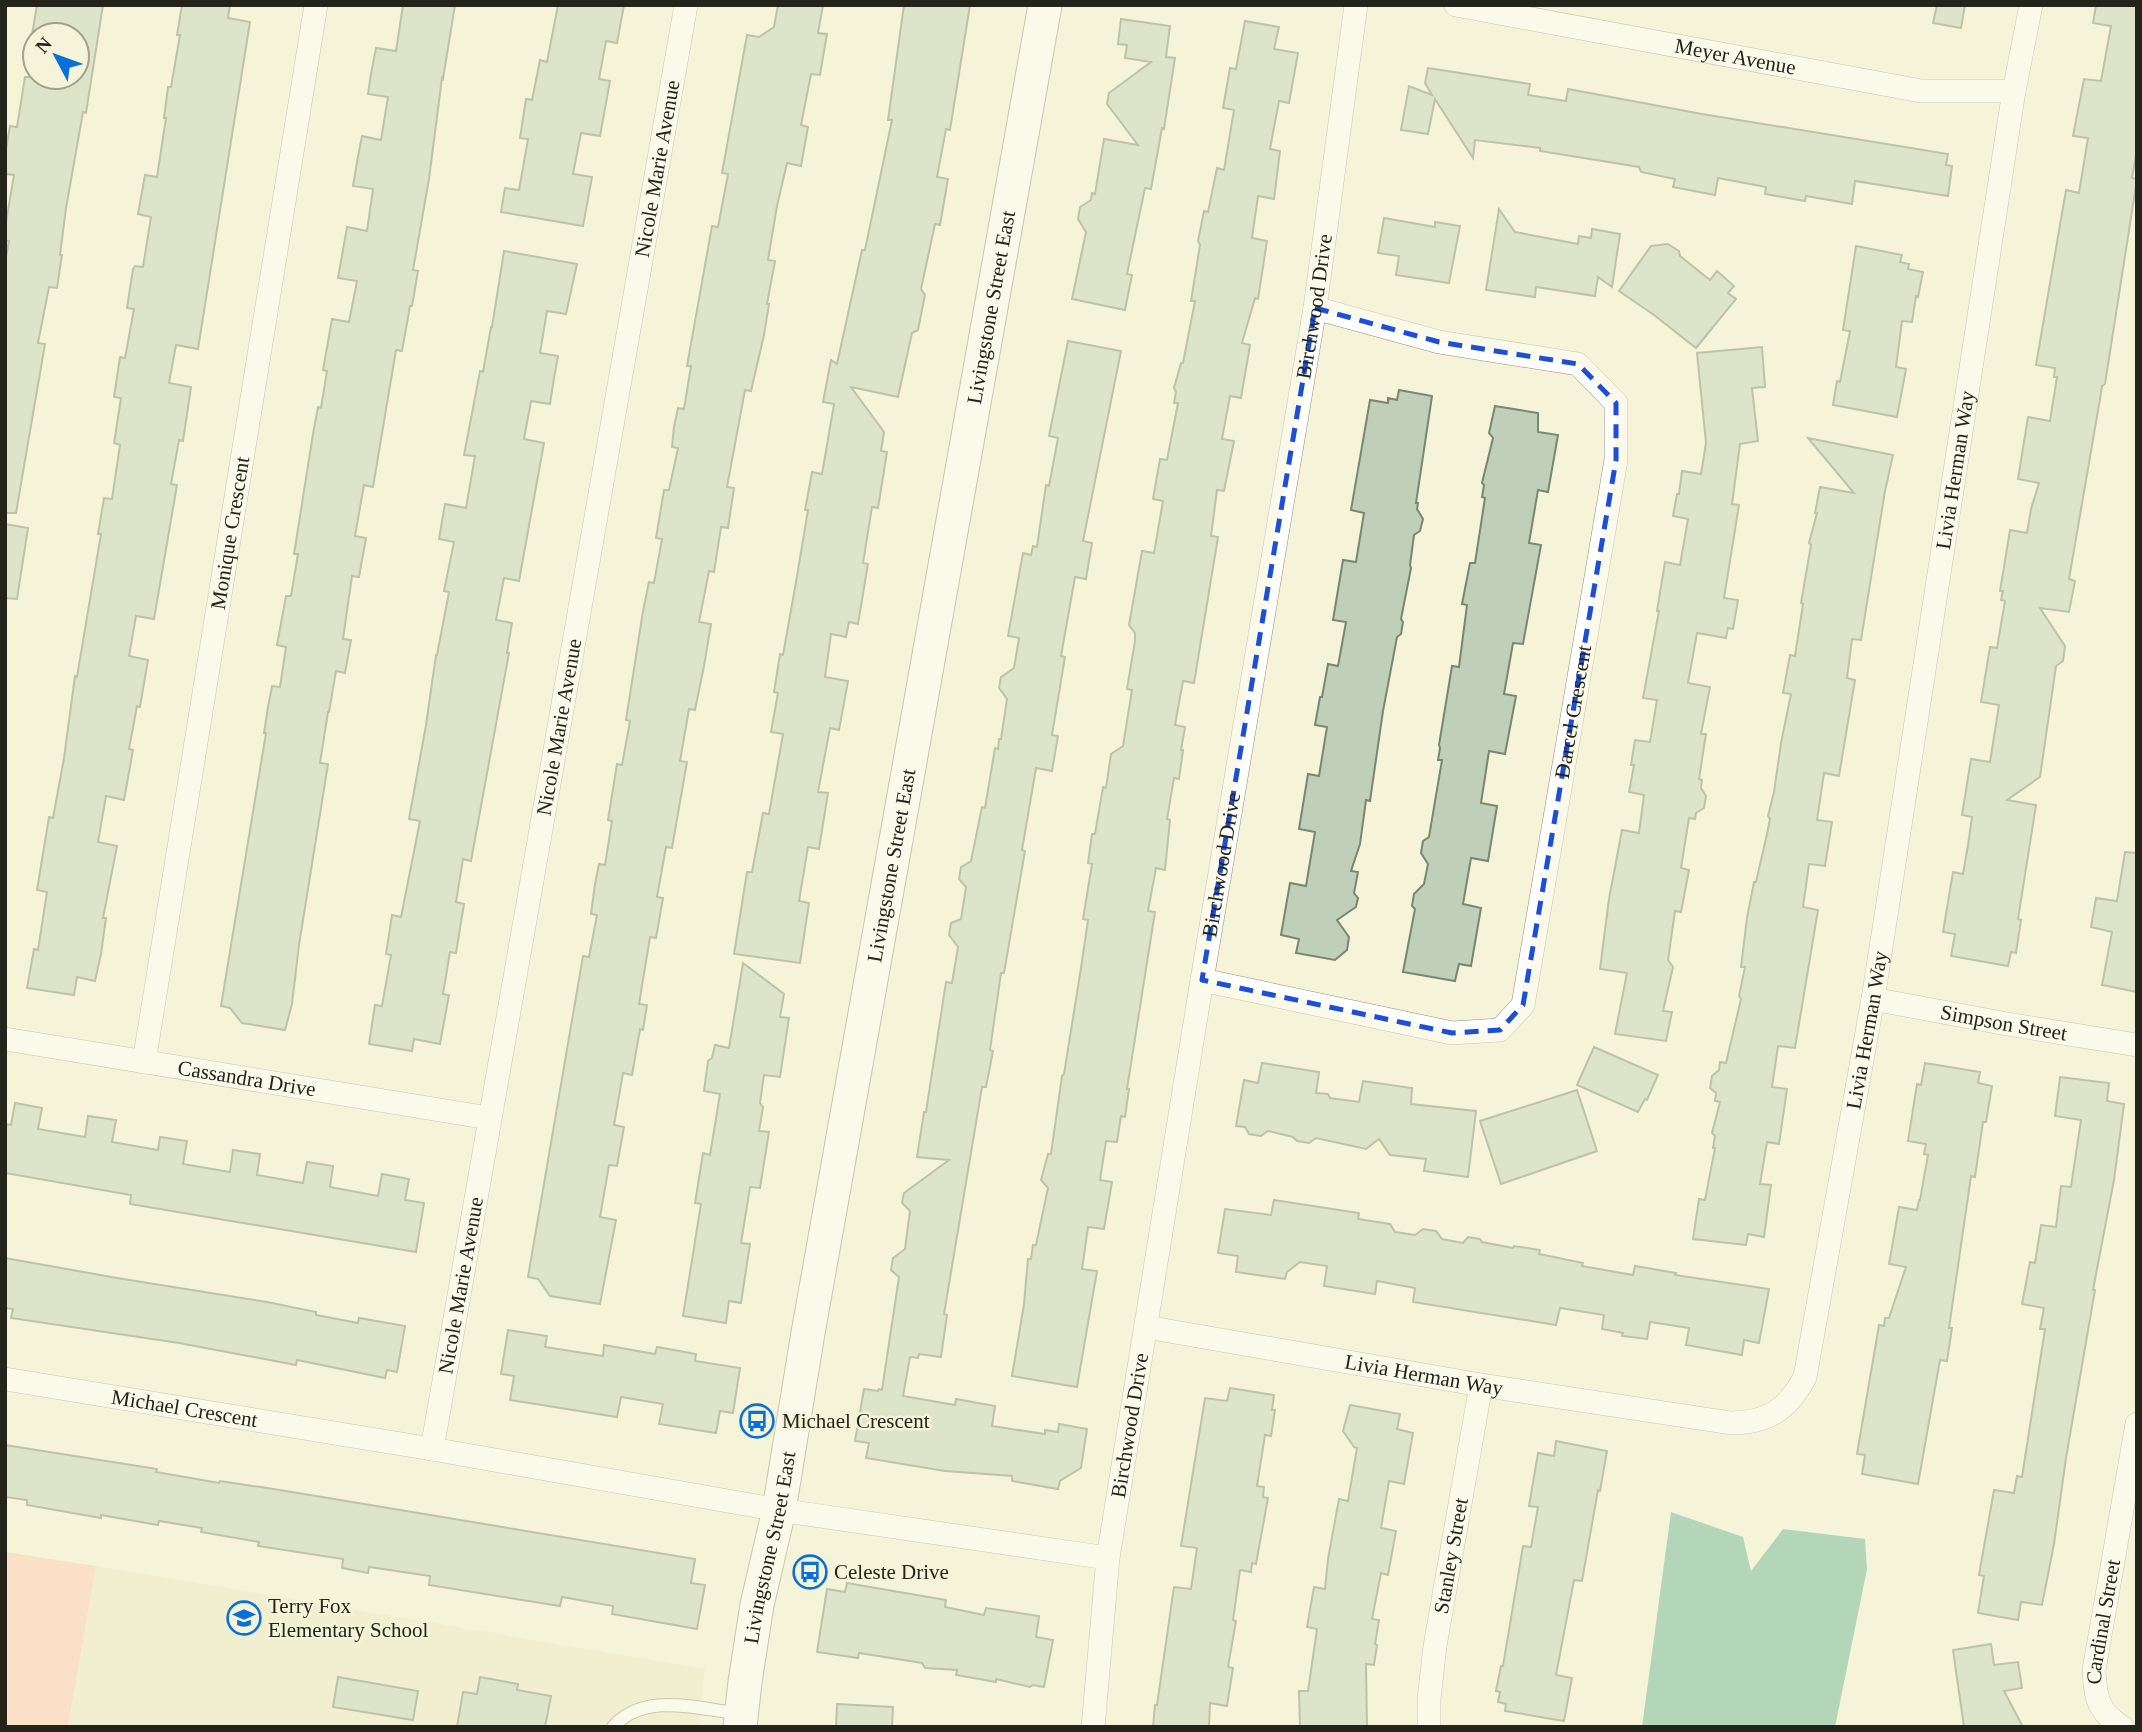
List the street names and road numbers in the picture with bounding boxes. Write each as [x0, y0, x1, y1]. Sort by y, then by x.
street label: Meyer Avenue [1673, 34, 1798, 80]
street label: Nicole Marie Avenue [630, 78, 685, 259]
street label: Livingstone Street East [962, 209, 1020, 406]
street label: Birchwood Drive [1291, 233, 1337, 381]
street label: Livia Herman Way [1931, 389, 1979, 551]
street label: Monique Crescent [206, 455, 254, 611]
street label: Nicole Marie Avenue [532, 637, 586, 817]
street label: Darcel Crescent [1550, 643, 1596, 780]
street label: Livingstone Street East [862, 767, 921, 964]
street label: Birchwood Drive [1197, 791, 1245, 939]
street label: Livia Herman Way [1841, 949, 1892, 1111]
street label: Simpson Street [1939, 1000, 2069, 1046]
street label: Cassandra Drive [176, 1055, 318, 1102]
street label: Nicole Marie Avenue [433, 1195, 488, 1376]
street label: Livia Herman Way [1343, 1350, 1505, 1400]
street label: Birchwood Drive [1106, 1351, 1153, 1500]
street label: Michael Crescent [110, 1385, 260, 1432]
street label: Livingstone Street East [739, 1449, 800, 1646]
street label: Stanley Street [1429, 1496, 1473, 1616]
street label: Cardinal Street [2082, 1557, 2125, 1685]

